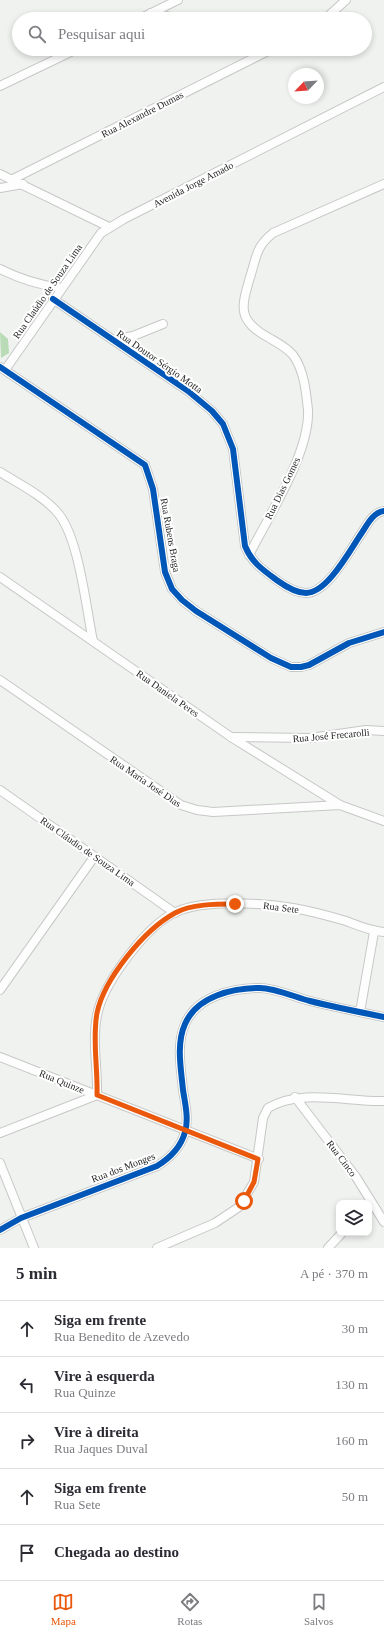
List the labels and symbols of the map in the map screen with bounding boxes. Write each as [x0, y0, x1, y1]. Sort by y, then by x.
north arrow [288, 68, 324, 104]
street label: Rua Alexandre Dumas [99, 89, 185, 140]
street label: Avenida Jorge Amado [151, 159, 235, 209]
street label: Rua Claúdio de Souza Lima [11, 241, 85, 341]
street label: Rua Doutor Sérgio Motta [115, 328, 205, 395]
street label: Rua Dias Gomes [263, 455, 302, 521]
street label: Rua Rubens Braga [159, 497, 183, 574]
street label: Rua Daniela Peres [134, 668, 201, 719]
street label: Rua José Frecarolli [292, 727, 370, 744]
street label: Rua Maria José Dias [108, 754, 183, 809]
street label: Rua Cláudio de Souza Lima [38, 815, 138, 889]
route end [226, 895, 244, 913]
street label: Rua Sete [262, 900, 300, 915]
street label: Rua Quinze [38, 1067, 86, 1096]
street label: Rua Cinco [324, 1138, 359, 1179]
street label: Rua dos Monges [90, 1150, 157, 1185]
route start [235, 1192, 253, 1210]

